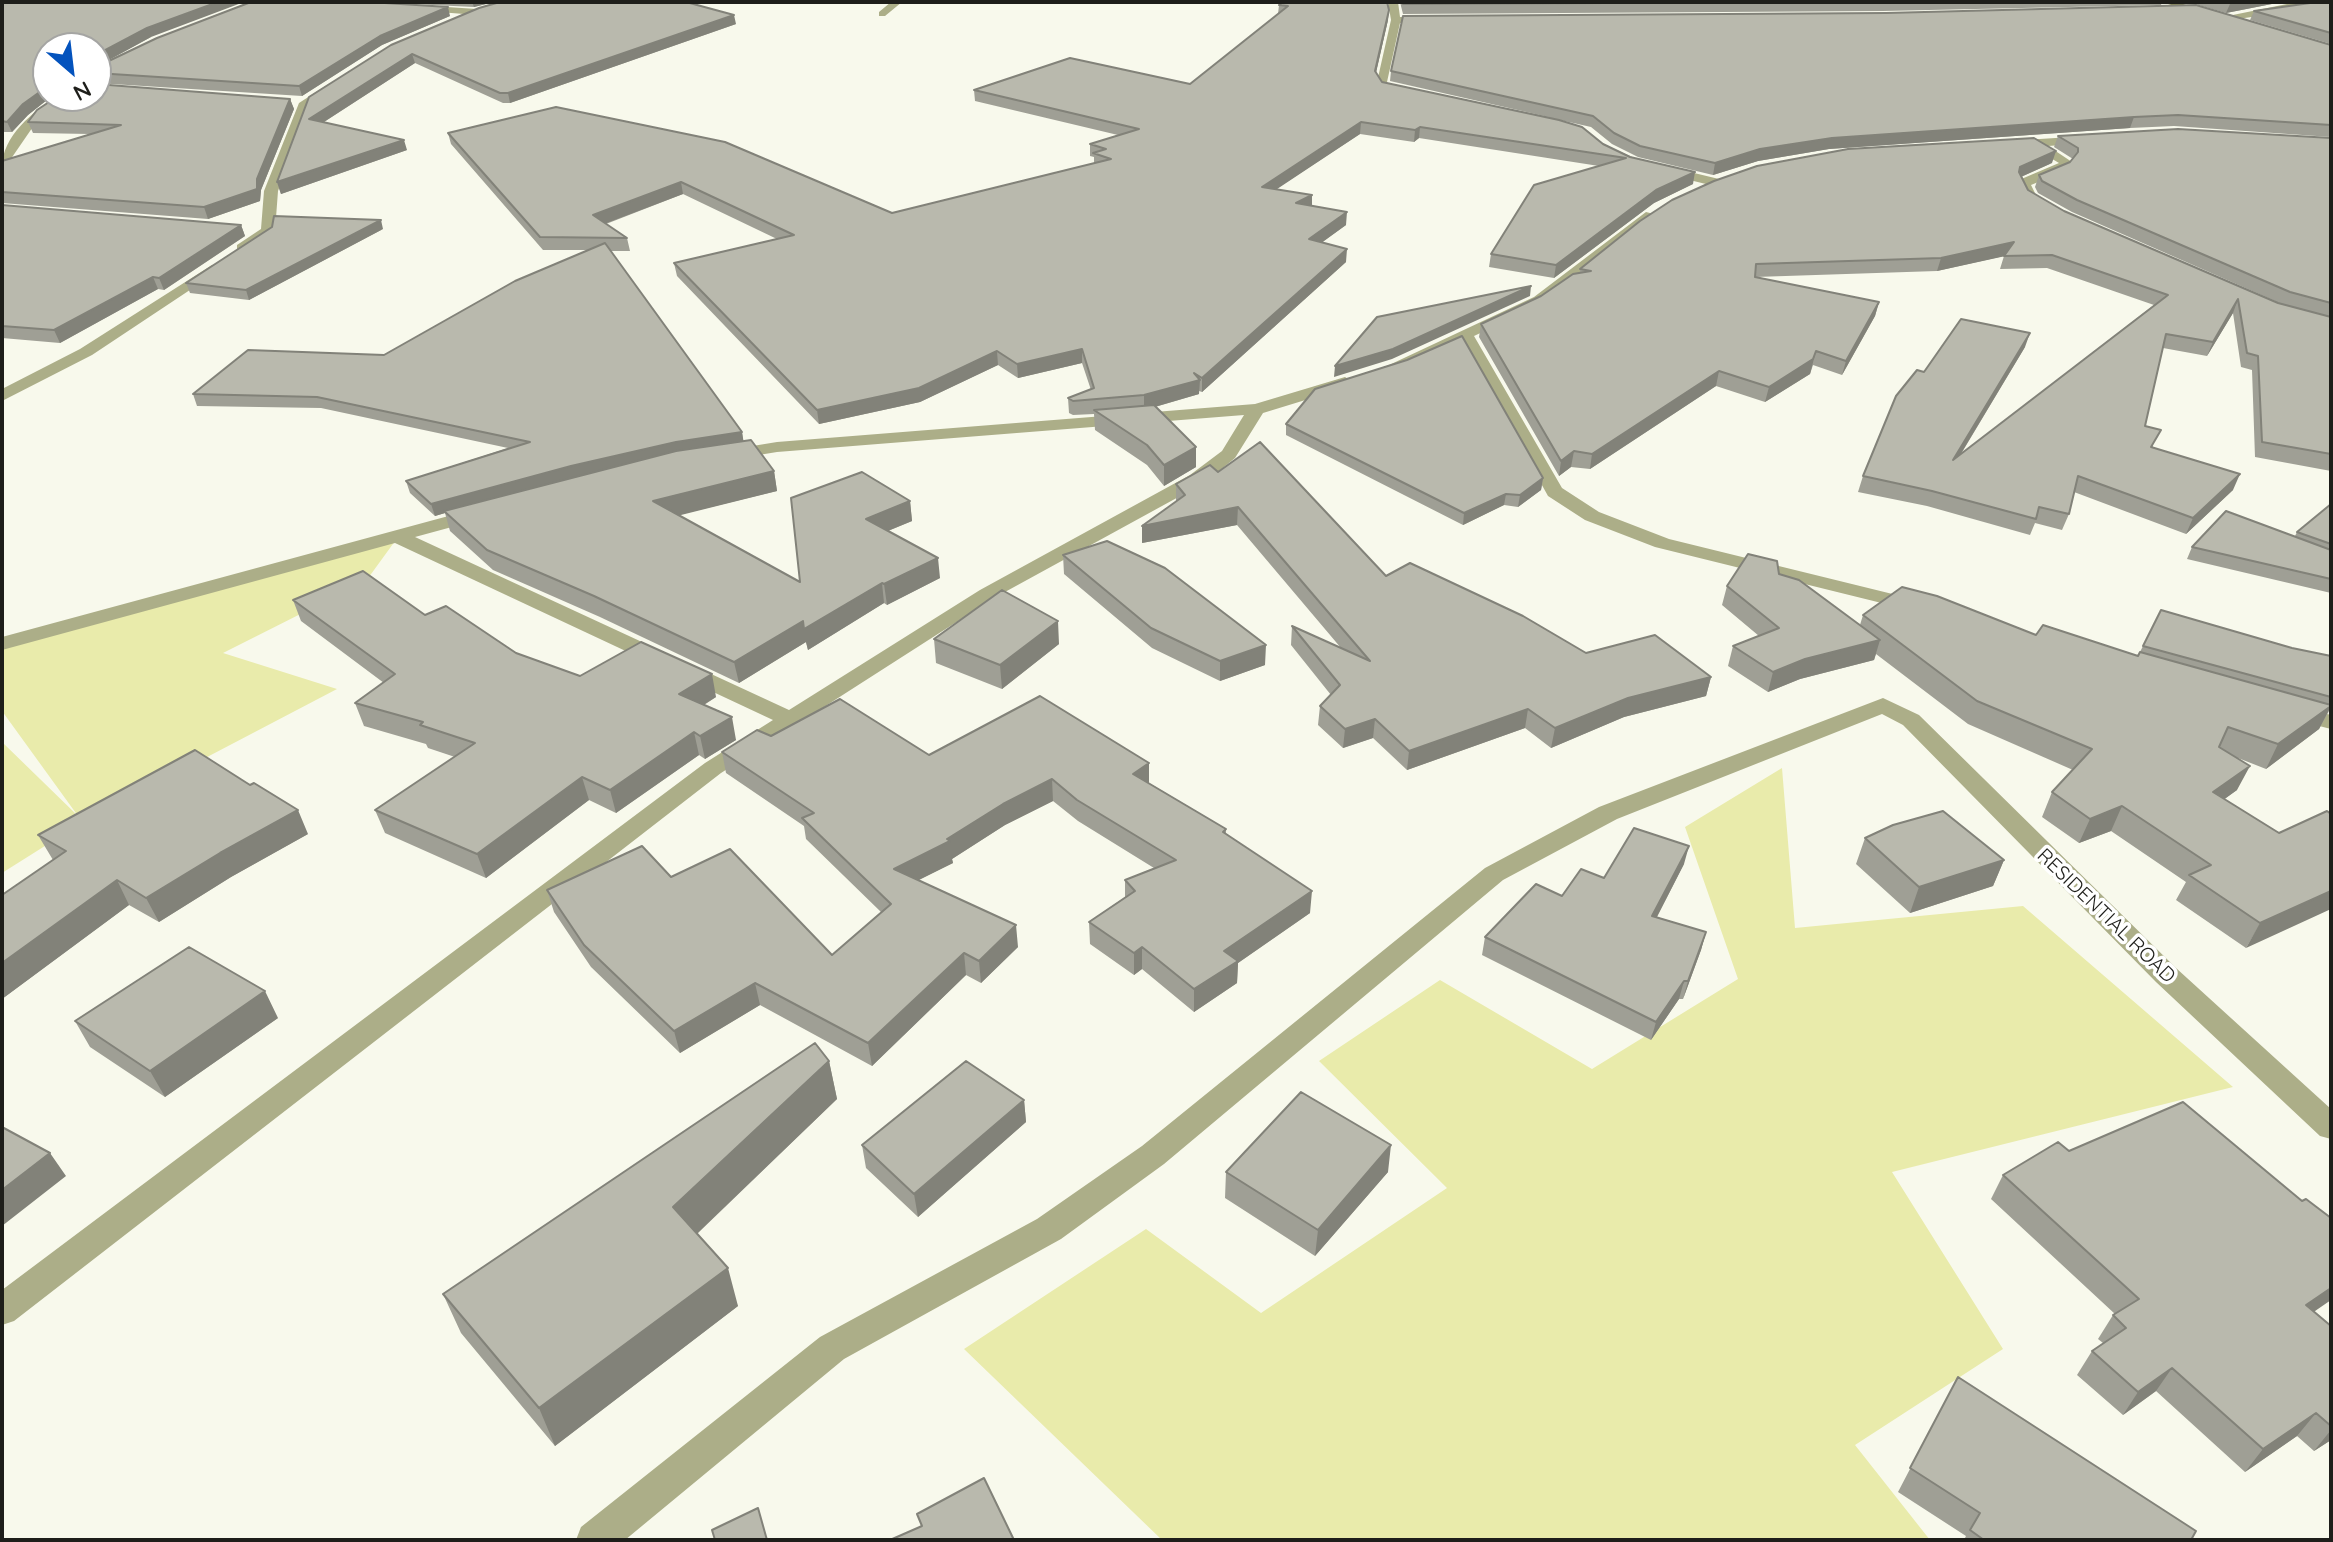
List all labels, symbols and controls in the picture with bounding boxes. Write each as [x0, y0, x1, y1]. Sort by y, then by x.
north arrow [32, 32, 112, 112]
text: N [69, 75, 96, 108]
street label: RESIDENTIAL ROAD [2032, 844, 2180, 988]

